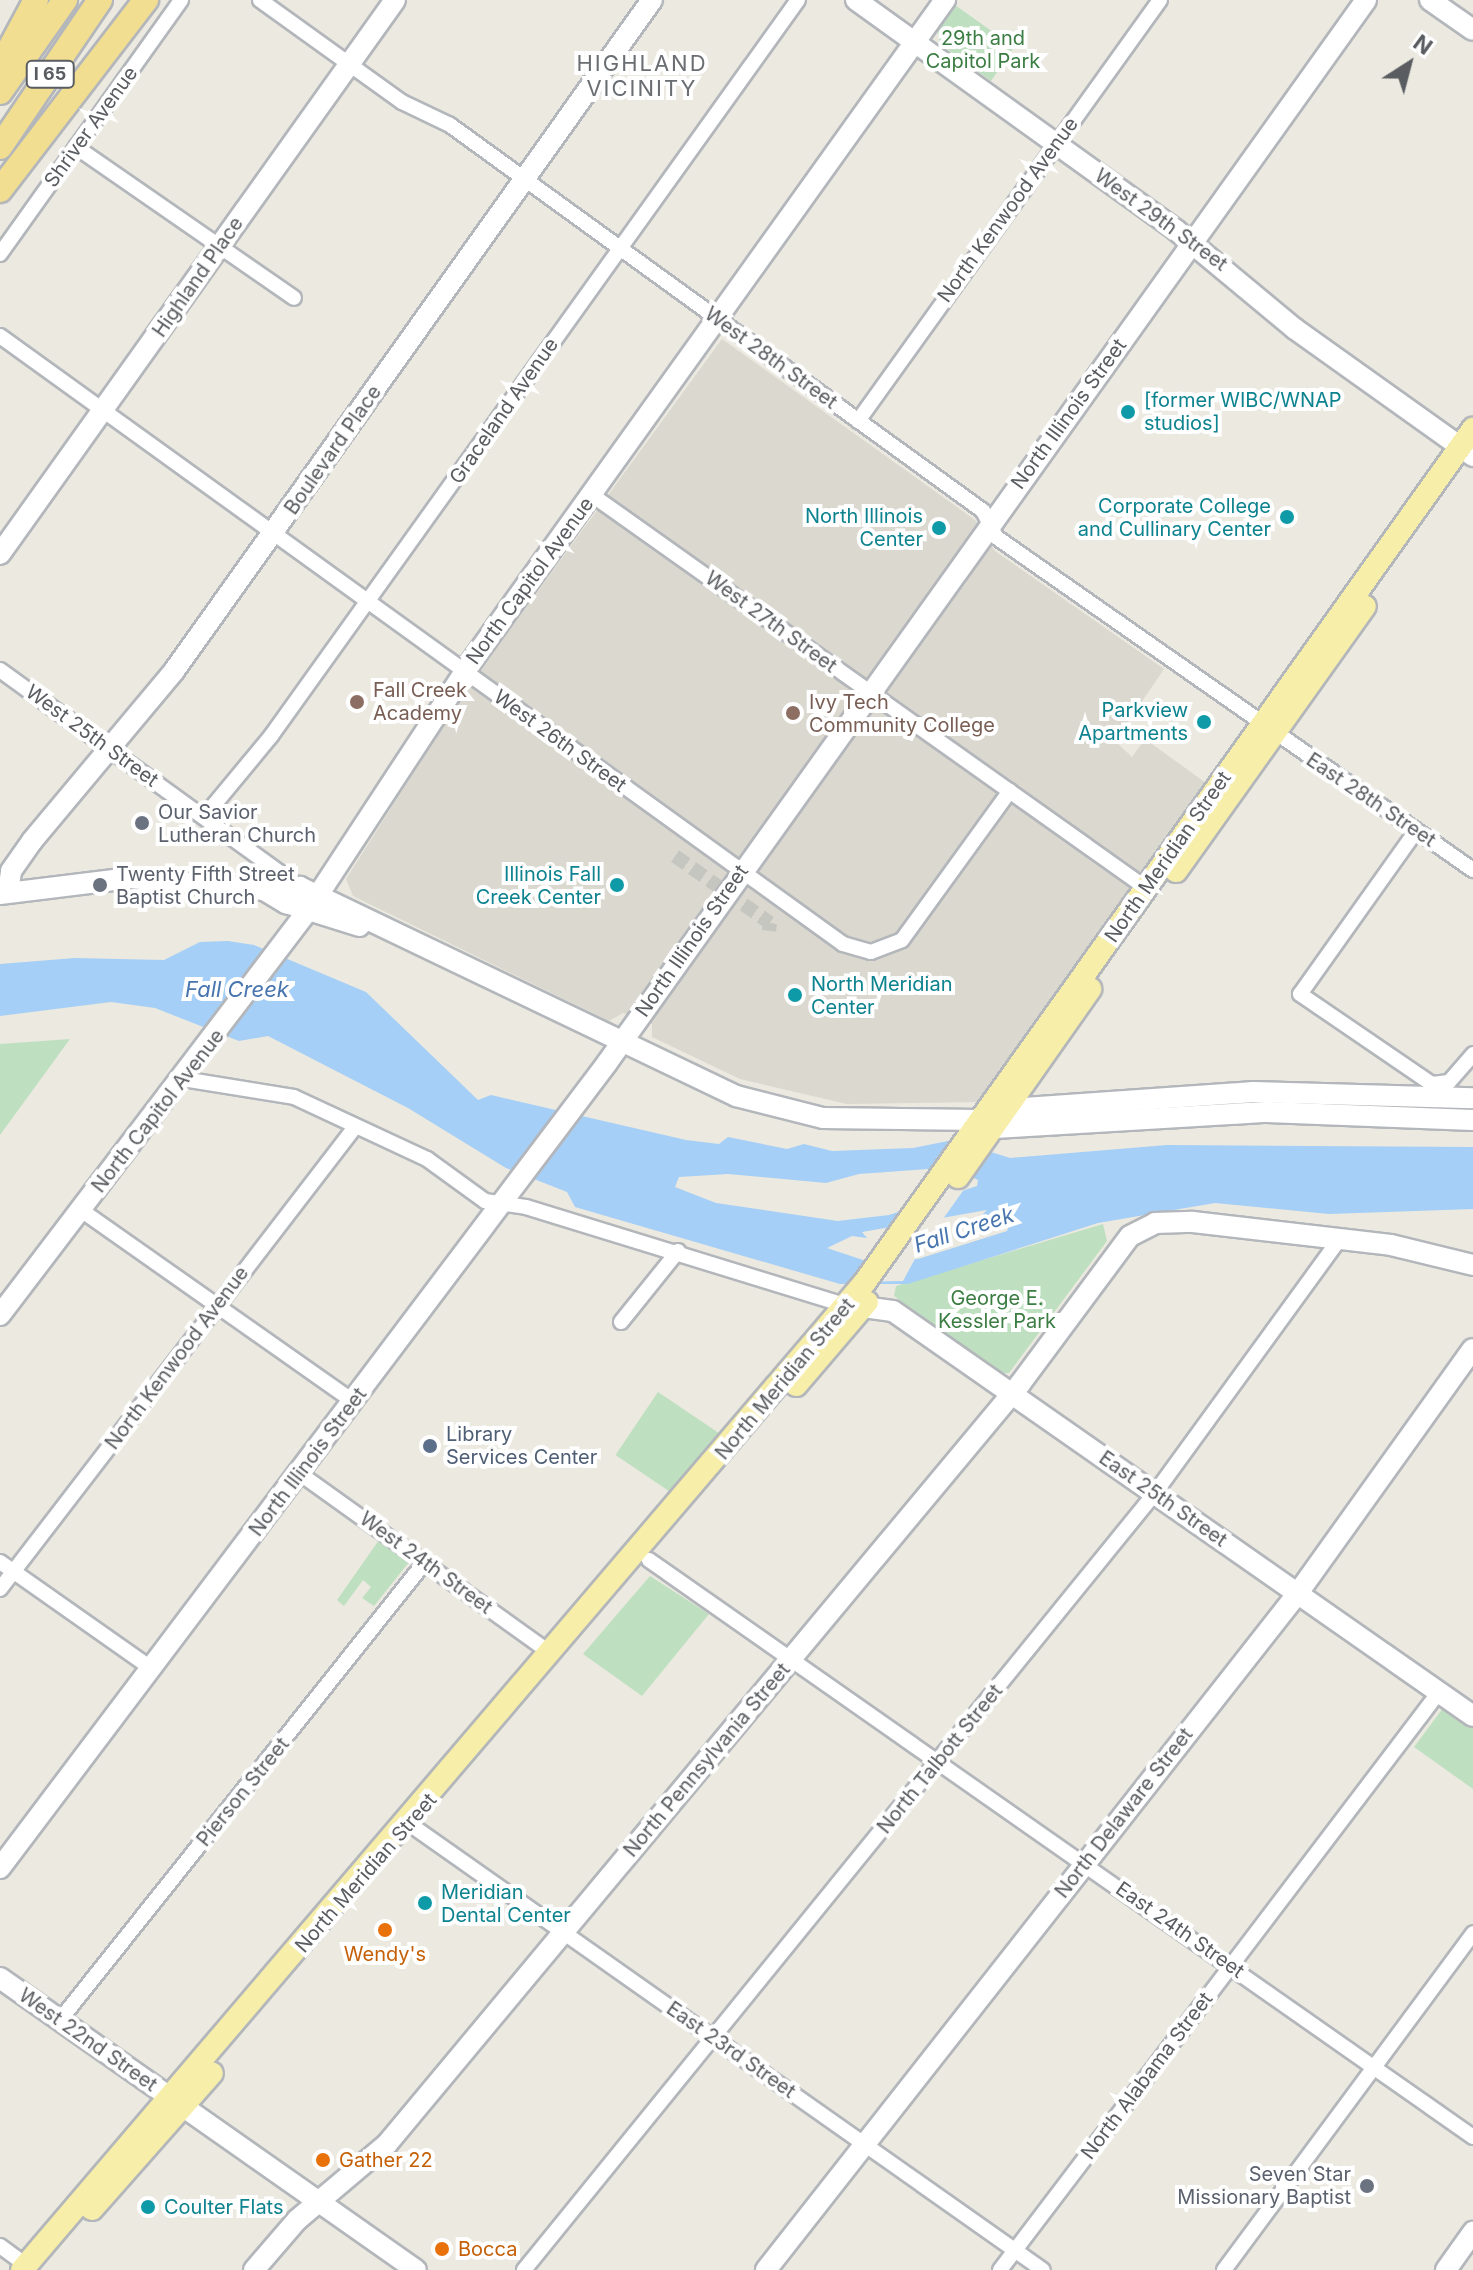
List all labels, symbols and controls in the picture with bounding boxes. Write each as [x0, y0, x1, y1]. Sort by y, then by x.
north arrow [1369, 24, 1449, 104]
park label: 29th and Capitol Park [926, 27, 1040, 74]
text: N [1409, 29, 1438, 60]
district label: HIGHLAND VICINITY [576, 50, 708, 102]
road number: I 65 [24, 60, 76, 88]
street label: Shriver Avenue [39, 62, 143, 192]
street label: North Kenwood Avenue [933, 113, 1083, 307]
street label: West 29th Street [1090, 164, 1232, 276]
street label: Highland Place [148, 212, 248, 342]
street label: West 28th Street [700, 302, 842, 414]
street label: Graceland Avenue [445, 333, 563, 489]
street label: North Illinois Street [1006, 334, 1132, 494]
street label: Boulevard Place [279, 381, 387, 519]
place label: [former WIBC/WNAP studios] [1144, 388, 1342, 435]
marker: [former WIBC/WNAP studios] [1119, 403, 1137, 421]
street label: North Capitol Avenue [461, 493, 599, 669]
place label: Corporate College and Cullinary Center [1078, 494, 1271, 541]
place label: North Illinois Center [805, 504, 923, 551]
marker: Corporate College and Cullinary Center [1278, 508, 1296, 526]
marker: North Illinois Center [930, 519, 948, 537]
street label: West 27th Street [700, 566, 842, 678]
place label: Fall Creek Academy [373, 678, 467, 725]
street label: West 25th Street [21, 680, 163, 792]
street label: West 26th Street [489, 685, 631, 797]
place label: Ivy Tech Community College [809, 690, 995, 737]
marker: Fall Creek Academy [348, 693, 366, 711]
place label: Parkview Apartments [1078, 698, 1188, 745]
marker: Ivy Tech Community College [784, 704, 802, 722]
marker: Parkview Apartments [1195, 713, 1213, 731]
street label: East 28th Street [1302, 748, 1440, 852]
street label: North Meridian Street [1100, 767, 1236, 947]
place label: Our Savior Lutheran Church [158, 800, 316, 847]
marker: Our Savior Lutheran Church [133, 814, 151, 832]
street label: North Illinois Street [631, 860, 753, 1022]
place label: Twenty Fifth Street Baptist Church [116, 862, 295, 909]
place label: Illinois Fall Creek Center [476, 862, 601, 909]
marker: Twenty Fifth Street Baptist Church [91, 876, 109, 894]
marker: Illinois Fall Creek Center [608, 876, 626, 894]
place label: North Meridian Center [811, 972, 952, 1019]
water label: Fall Creek [185, 977, 289, 1003]
marker: North Meridian Center [786, 986, 804, 1004]
street label: North Capitol Avenue [87, 1024, 229, 1198]
water label: Fall Creek [911, 1201, 1017, 1259]
street label: North Kenwood Avenue [100, 1262, 254, 1454]
park label: George E. Kessler Park [938, 1286, 1056, 1333]
street label: North Meridian Street [710, 1293, 860, 1465]
street label: North Illinois Street [244, 1383, 372, 1541]
place label: Library Services Center [446, 1422, 597, 1469]
marker: Library Services Center [421, 1437, 439, 1455]
street label: East 25th Street [1094, 1446, 1232, 1552]
street label: West 24th Street [355, 1507, 497, 1619]
street label: North Pennsylvania Street [619, 1658, 795, 1862]
street label: North Talbott Street [872, 1679, 1008, 1839]
street label: North Delaware Street [1050, 1723, 1198, 1903]
street label: Pierson Street [192, 1733, 294, 1851]
street label: North Meridian Street [290, 1788, 442, 1958]
street label: East 24th Street [1111, 1877, 1249, 1983]
place label: Meridian Dental Center [441, 1880, 571, 1927]
marker: Meridian Dental Center [416, 1894, 434, 1912]
marker: Wendy's [376, 1921, 394, 1939]
place label: Wendy's [344, 1942, 426, 1966]
street label: West 22nd Street [14, 1983, 162, 2097]
street label: North Alabama Street [1076, 1988, 1218, 2164]
street label: East 23rd Street [662, 1997, 800, 2103]
place label: Gather 22 [339, 2148, 433, 2172]
marker: Gather 22 [314, 2151, 332, 2169]
place label: Seven Star Missionary Baptist [1177, 2162, 1351, 2209]
marker: Seven Star Missionary Baptist [1358, 2177, 1376, 2195]
place label: Coulter Flats [164, 2195, 284, 2219]
marker: Coulter Flats [139, 2198, 157, 2216]
place label: Bocca [458, 2237, 517, 2261]
marker: Bocca [433, 2240, 451, 2258]

